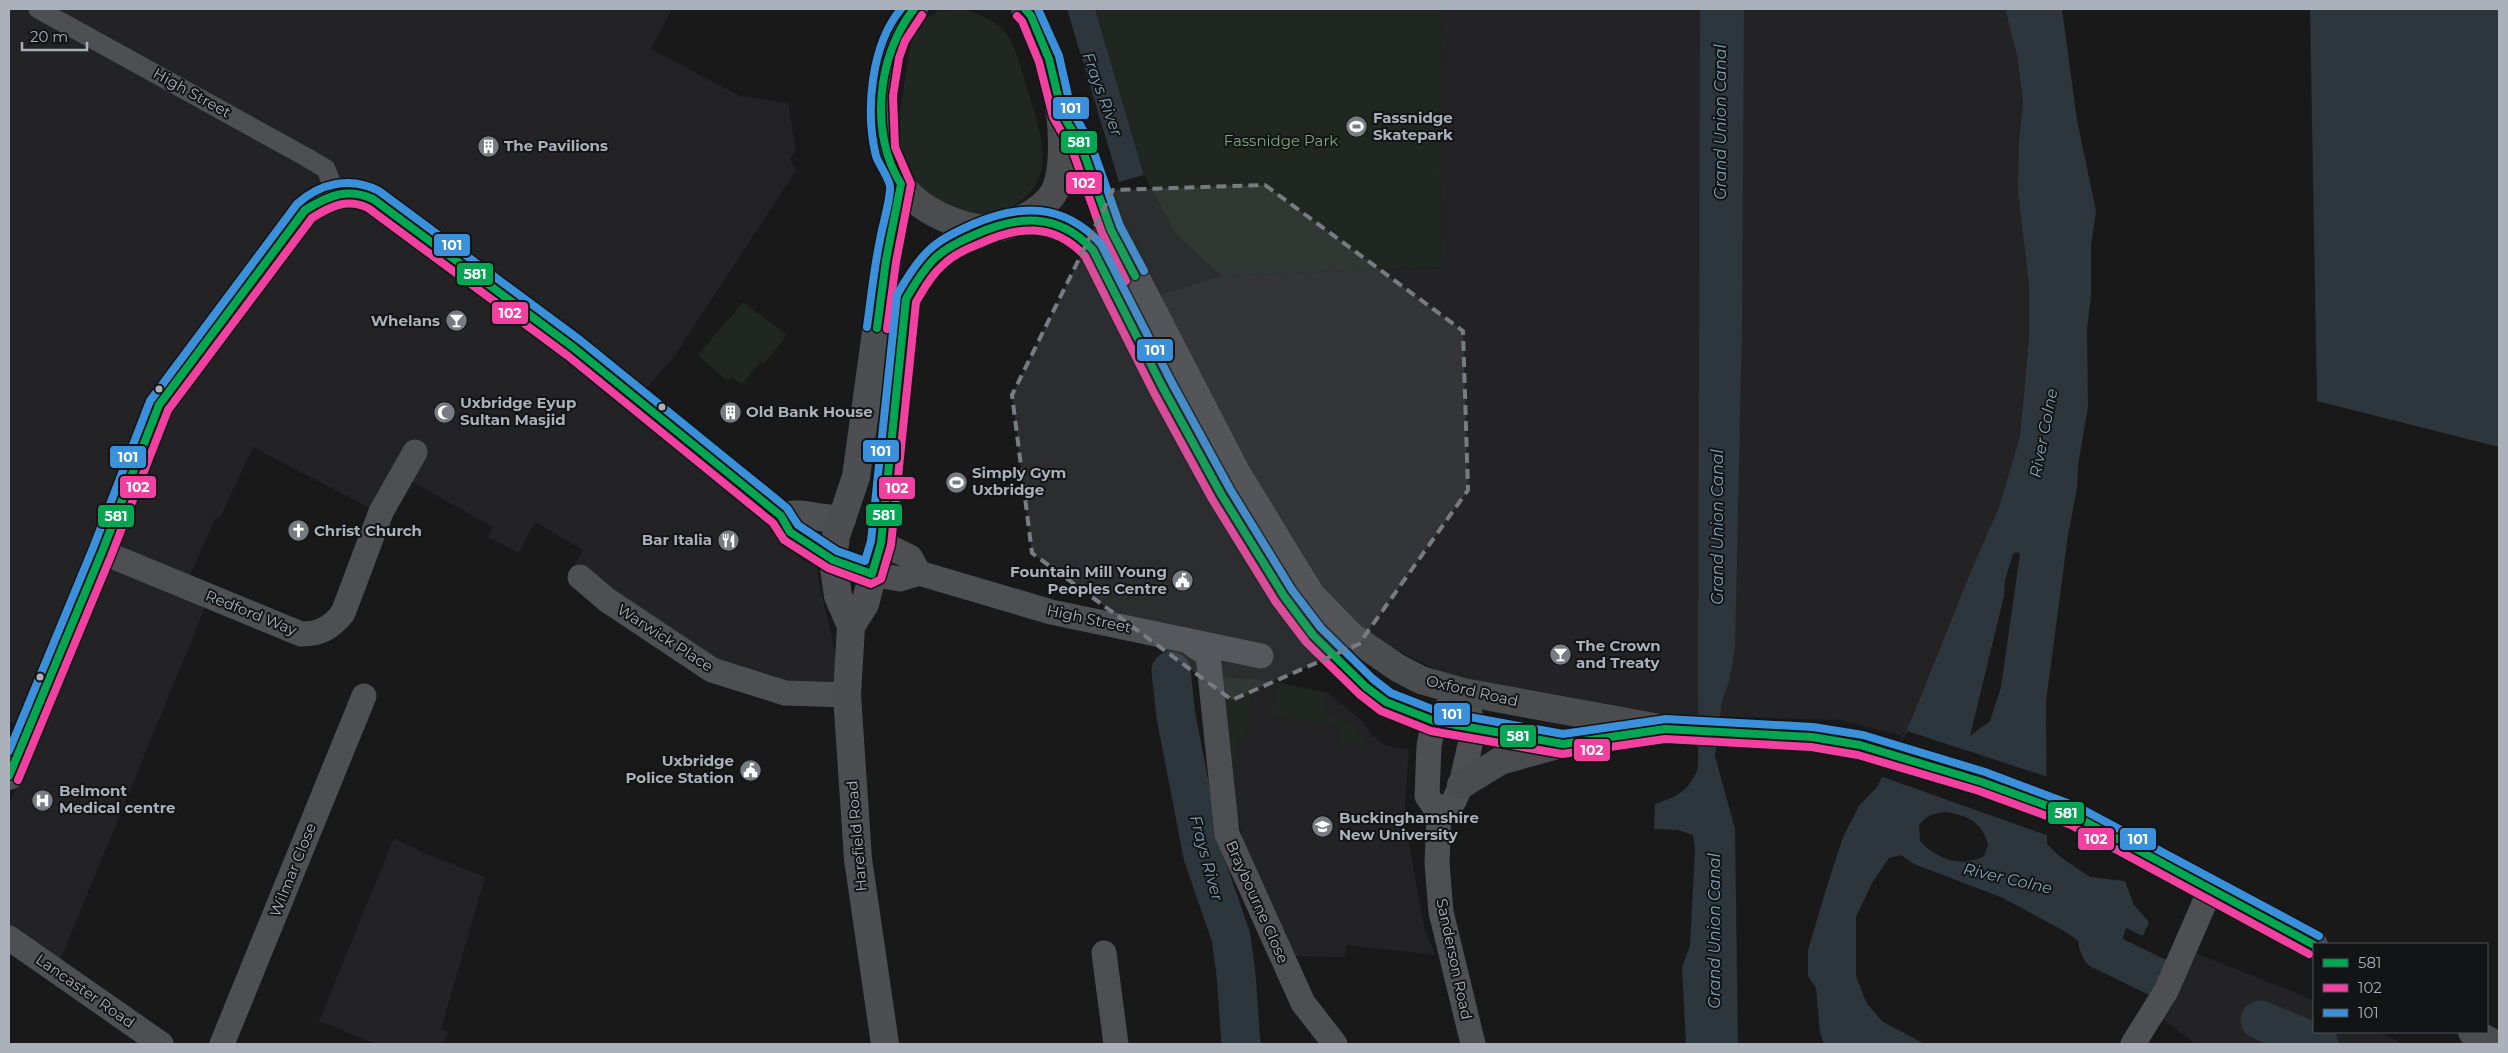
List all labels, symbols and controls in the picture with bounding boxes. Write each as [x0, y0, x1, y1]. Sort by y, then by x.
scale bar [22, 20, 88, 52]
text: 20 m [30, 27, 68, 46]
water label: Grand Union Canal [1711, 43, 1730, 200]
water label: Frays River [1079, 50, 1127, 139]
street label: High Street [150, 63, 234, 122]
line badge: 101 [1052, 96, 1090, 120]
text: 101 [1061, 99, 1081, 117]
place label: Fassnidge Skatepark [1373, 108, 1453, 144]
sports icon: Fassnidge Skatepark [1345, 115, 1369, 139]
line badge: 581 [1060, 130, 1098, 154]
park label: Fassnidge Park [1224, 131, 1338, 150]
text: 581 [1067, 133, 1091, 151]
building icon: The Pavilions [476, 134, 500, 158]
place label: The Pavilions [504, 136, 608, 155]
line badge: 102 [1065, 171, 1103, 195]
text: 102 [1072, 174, 1096, 192]
line badge: 101 [433, 233, 471, 257]
text: 101 [442, 236, 462, 254]
line badge: 581 [456, 262, 494, 286]
text: 581 [463, 265, 487, 283]
line badge: 102 [491, 301, 529, 325]
text: 102 [498, 304, 522, 322]
bar icon: Whelans [444, 309, 468, 333]
place label: Whelans [371, 311, 440, 330]
line badge: 101 [1136, 338, 1174, 362]
text: 101 [1145, 341, 1165, 359]
unlabelled marker [154, 384, 164, 394]
water label: River Colne [2026, 387, 2061, 479]
place label: Uxbridge Eyup Sultan Masjid [460, 393, 576, 429]
mosque icon: Uxbridge Eyup Sultan Masjid [432, 400, 456, 424]
building icon: Old Bank House [718, 400, 742, 424]
unlabelled marker [657, 402, 667, 412]
place label: Old Bank House [746, 402, 873, 421]
line badge: 101 [862, 439, 900, 463]
text: 101 [871, 442, 891, 460]
line badge: 101 [109, 445, 147, 469]
text: 101 [118, 448, 138, 466]
water label: Grand Union Canal [1708, 448, 1727, 605]
place label: Simply Gym Uxbridge [972, 463, 1066, 499]
sports icon: Simply Gym Uxbridge [944, 470, 968, 494]
line badge: 102 [119, 475, 157, 499]
line badge: 102 [878, 476, 916, 500]
text: 102 [126, 478, 150, 496]
text: 102 [885, 479, 909, 497]
line badge: 581 [865, 503, 903, 527]
line badge: 581 [97, 504, 135, 528]
text: 581 [872, 506, 896, 524]
text: 581 [104, 507, 128, 525]
church icon: Christ Church [286, 519, 310, 543]
place label: Christ Church [314, 521, 422, 540]
restaurant icon: Bar Italia [716, 528, 740, 552]
place label: Bar Italia [642, 530, 712, 549]
place label: Fountain Mill Young Peoples Centre [1010, 562, 1167, 598]
public building icon: Fountain Mill Young Peoples Centre [1171, 569, 1195, 593]
street label: Redford Way [203, 586, 300, 640]
street label: Warwick Place [614, 600, 717, 676]
street label: High Street [1045, 600, 1133, 637]
place label: The Crown and Treaty [1576, 636, 1661, 672]
bar icon: The Crown and Treaty [1548, 643, 1572, 667]
street label: Oxford Road [1424, 671, 1520, 710]
unlabelled marker [35, 672, 45, 682]
line badge: 101 [1433, 702, 1471, 726]
text: 101 [1442, 705, 1462, 723]
line badge: 581 [1499, 724, 1537, 748]
text: 581 [1506, 727, 1530, 745]
line badge: 102 [1573, 738, 1611, 762]
text: 102 [1580, 741, 1604, 759]
place label: Uxbridge Police Station [626, 751, 734, 787]
public building icon: Uxbridge Police Station [738, 758, 762, 782]
street label: Harefield Road [842, 780, 871, 892]
place label: Belmont Medical centre [59, 781, 176, 817]
hospital icon: Belmont Medical centre [31, 788, 55, 812]
line badge: 581 [2047, 801, 2085, 825]
text: 581 [2054, 804, 2078, 822]
place label: Buckinghamshire New University [1339, 808, 1479, 844]
water label: Frays River [1186, 813, 1227, 904]
school or university icon: Buckinghamshire New University [1311, 815, 1335, 839]
street label: Wilmar Close [265, 820, 320, 920]
line badge: 102 [2077, 827, 2115, 851]
line badge: 101 [2119, 827, 2157, 851]
text: 102 [2084, 830, 2108, 848]
text: 101 [2128, 830, 2148, 848]
street label: Braybourne Close [1222, 837, 1293, 966]
water label: Grand Union Canal [1705, 852, 1724, 1009]
water label: River Colne [1962, 859, 2054, 898]
street label: Sanderson Road [1432, 897, 1477, 1021]
legend [2313, 943, 2488, 1033]
street label: Lancaster Road [32, 949, 138, 1032]
text: 581 [2358, 953, 2381, 972]
text: 102 [2358, 978, 2382, 997]
text: 101 [2358, 1003, 2379, 1022]

